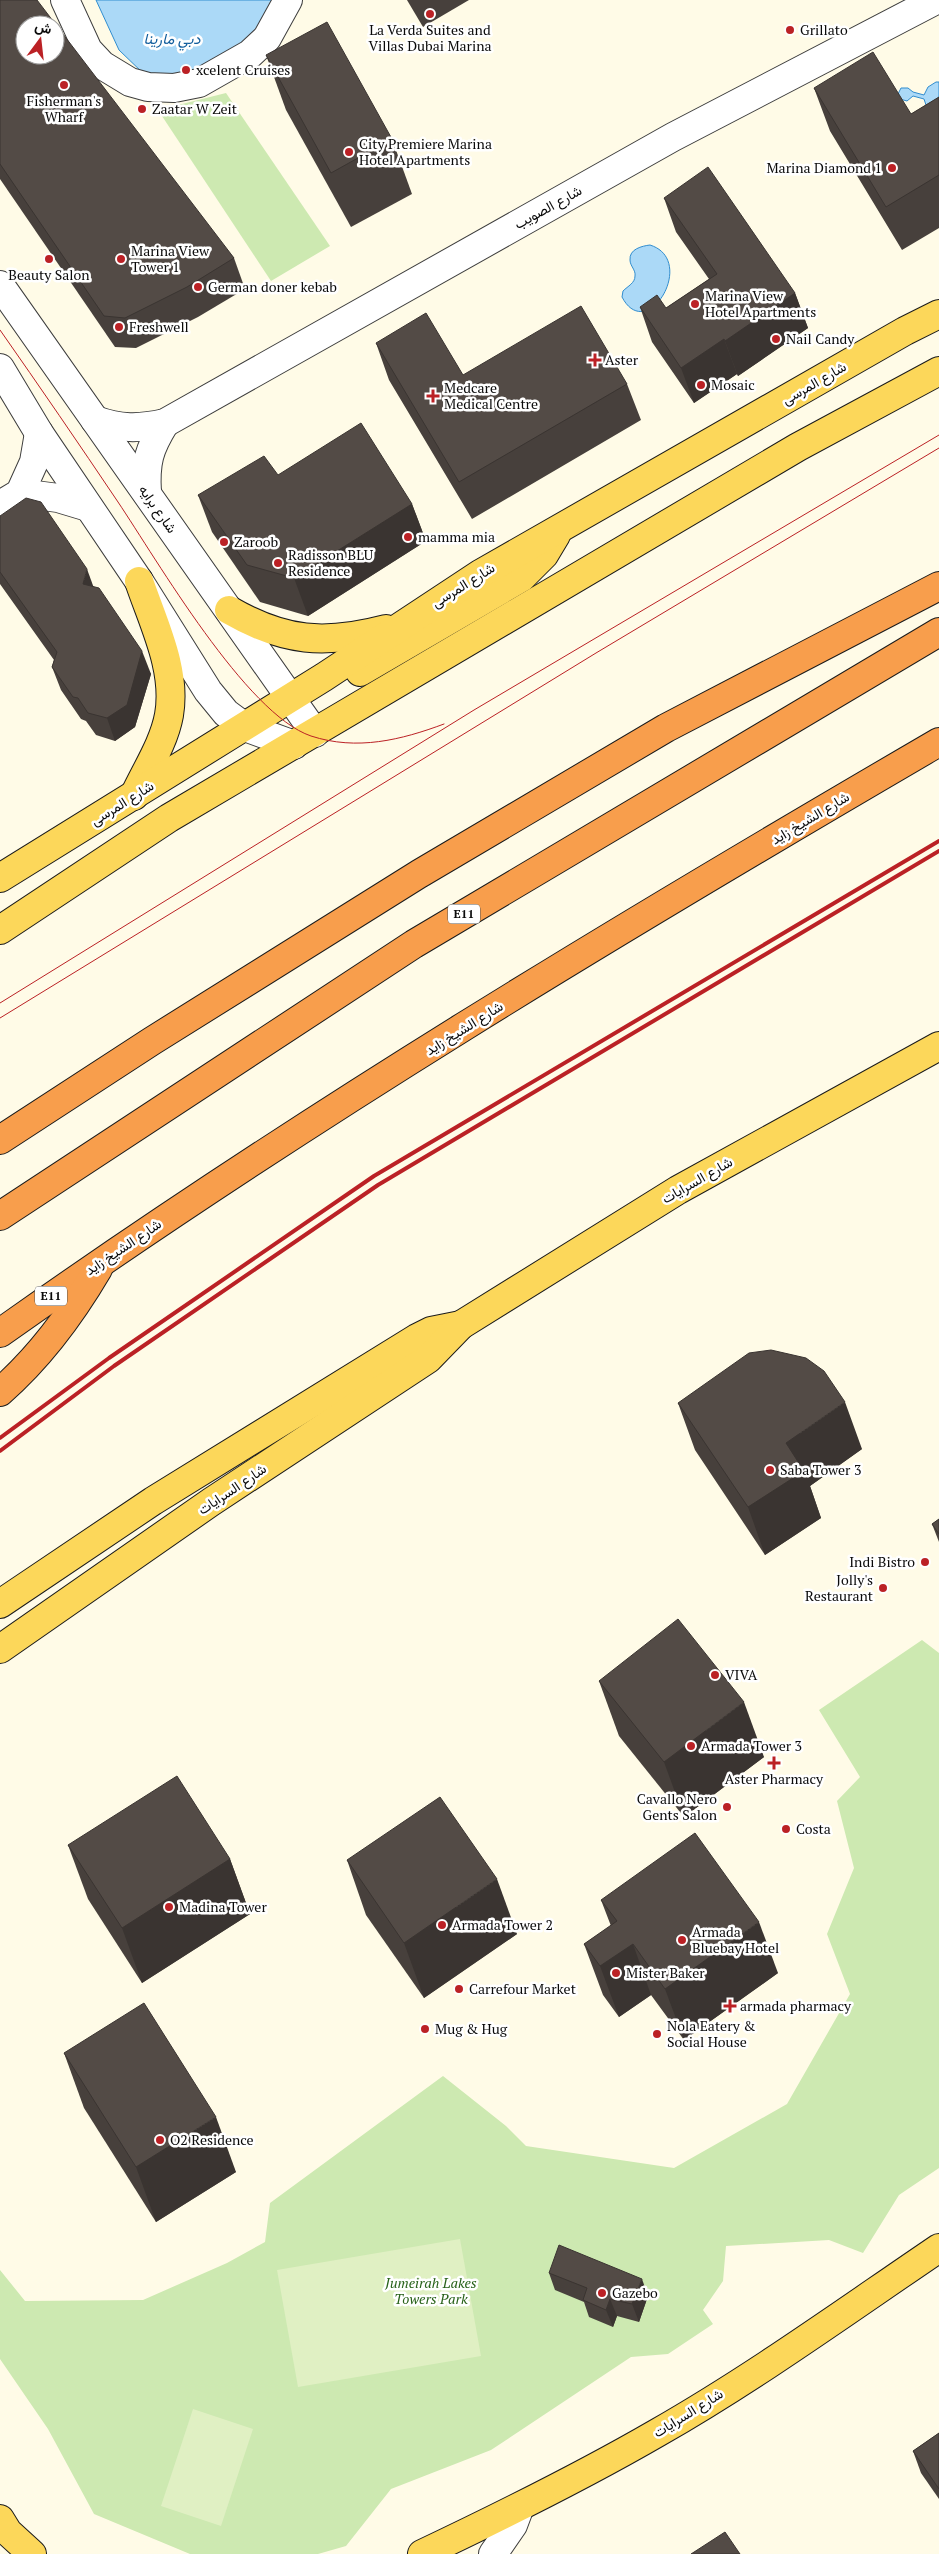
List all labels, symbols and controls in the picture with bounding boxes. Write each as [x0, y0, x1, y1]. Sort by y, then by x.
marker: La Verda Suites and Villas Dubai Marina [424, 8, 436, 20]
north arrow [15, 15, 65, 65]
text: ش [33, 16, 54, 38]
place label: La Verda Suites and Villas Dubai Marina [368, 20, 492, 55]
place label: Grillato [800, 20, 848, 39]
marker: Grillato [784, 24, 796, 36]
water label: دبي مارينا [143, 28, 201, 51]
place label: xcelent Cruises [196, 60, 290, 79]
marker: xcelent Cruises [180, 64, 192, 76]
marker: Fisherman's Wharf [58, 79, 70, 91]
place label: Fisherman's Wharf [27, 91, 101, 126]
place label: Zaatar W Zeit [152, 99, 238, 118]
marker: Zaatar W Zeit [136, 103, 148, 115]
place label: City Premiere Marina Hotel Apartments [359, 134, 492, 169]
marker: City Premiere Marina Hotel Apartments [343, 146, 355, 158]
place label: Marina Diamond 1 [766, 158, 882, 177]
marker: Marina Diamond 1 [886, 162, 898, 174]
street label: شارع الصويب [511, 180, 586, 235]
place label: Marina View Tower 1 [131, 241, 210, 276]
marker: Beauty Salon [43, 253, 55, 265]
marker: Marina View Tower 1 [115, 253, 127, 265]
place label: Beauty Salon [8, 265, 90, 284]
place label: German doner kebab [208, 277, 337, 296]
marker: German doner kebab [192, 281, 204, 293]
place label: Marina View Hotel Apartments [705, 286, 816, 321]
marker: Marina View Hotel Apartments [689, 298, 701, 310]
place label: Freshwell [129, 317, 189, 336]
marker: Freshwell [113, 321, 125, 333]
place label: Nail Candy [786, 329, 855, 348]
marker: Nail Candy [770, 333, 782, 345]
place label: Aster [605, 350, 639, 369]
marker: Aster [589, 354, 601, 366]
street label: شارع المرسى [778, 357, 850, 410]
place label: Mosaic [711, 375, 755, 394]
place label: Medcare Medical Centre [444, 378, 538, 413]
marker: Mosaic [695, 379, 707, 391]
marker: Medcare Medical Centre [426, 389, 440, 403]
street label: شارع برايه [133, 481, 182, 538]
place label: mamma mia [418, 527, 495, 546]
marker: mamma mia [402, 531, 414, 543]
place label: Zaroob [234, 532, 278, 551]
marker: Zaroob [218, 536, 230, 548]
place label: Radisson BLU Residence [288, 545, 374, 580]
marker: Radisson BLU Residence [272, 557, 284, 569]
street label: شارع المرسى [427, 558, 499, 613]
street label: شارع المرسى [86, 776, 158, 831]
street label: شارع الشيخ زايد [767, 787, 854, 850]
road number: E11 [448, 904, 480, 924]
street label: شارع الشيخ زايد [421, 996, 507, 1061]
street label: شارع السرايات [658, 1152, 737, 1209]
street label: شارع الشيخ زايد [81, 1214, 166, 1281]
road number: E11 [35, 1286, 67, 1305]
street label: شارع السرايات [194, 1459, 271, 1520]
place label: Saba Tower 3 [780, 1460, 861, 1479]
marker: Saba Tower 3 [764, 1464, 776, 1476]
place label: Indi Bistro [849, 1552, 915, 1571]
marker: Indi Bistro [919, 1556, 931, 1568]
place label: Jolly's Restaurant [805, 1570, 874, 1605]
marker: Jolly's Restaurant [877, 1582, 889, 1594]
place label: VIVA [725, 1665, 758, 1684]
marker: VIVA [709, 1669, 721, 1681]
place label: Armada Tower 3 [701, 1736, 802, 1755]
marker: Armada Tower 3 [685, 1740, 697, 1752]
marker: Aster Pharmacy [768, 1757, 780, 1769]
place label: Aster Pharmacy [725, 1769, 824, 1788]
place label: Cavallo Nero Gents Salon [637, 1789, 718, 1824]
marker: Cavallo Nero Gents Salon [721, 1801, 733, 1813]
place label: Costa [796, 1819, 831, 1838]
marker: Costa [780, 1823, 792, 1835]
place label: Madina Tower [179, 1897, 267, 1916]
marker: Madina Tower [163, 1901, 175, 1913]
place label: Armada Tower 2 [452, 1915, 553, 1934]
marker: Armada Tower 2 [436, 1919, 448, 1931]
place label: Armada Bluebay Hotel [692, 1922, 779, 1957]
marker: Armada Bluebay Hotel [676, 1934, 688, 1946]
place label: Mister Baker [626, 1963, 705, 1982]
marker: Mister Baker [610, 1967, 622, 1979]
place label: Carrefour Market [469, 1979, 577, 1998]
marker: Carrefour Market [453, 1983, 465, 1995]
place label: armada pharmacy [740, 1996, 852, 2015]
marker: armada pharmacy [724, 2000, 736, 2012]
place label: Nola Eatery & Social House [667, 2016, 755, 2051]
place label: Mug & Hug [435, 2019, 508, 2038]
marker: Mug & Hug [419, 2023, 431, 2035]
marker: Nola Eatery & Social House [651, 2028, 663, 2040]
place label: O2 Residence [170, 2130, 254, 2149]
marker: O2 Residence [154, 2134, 166, 2146]
park label: Jumeirah Lakes Towers Park [384, 2273, 477, 2308]
place label: Gazebo [612, 2283, 658, 2302]
marker: Gazebo [596, 2287, 608, 2299]
street label: شارع السرايات [649, 2384, 727, 2443]

